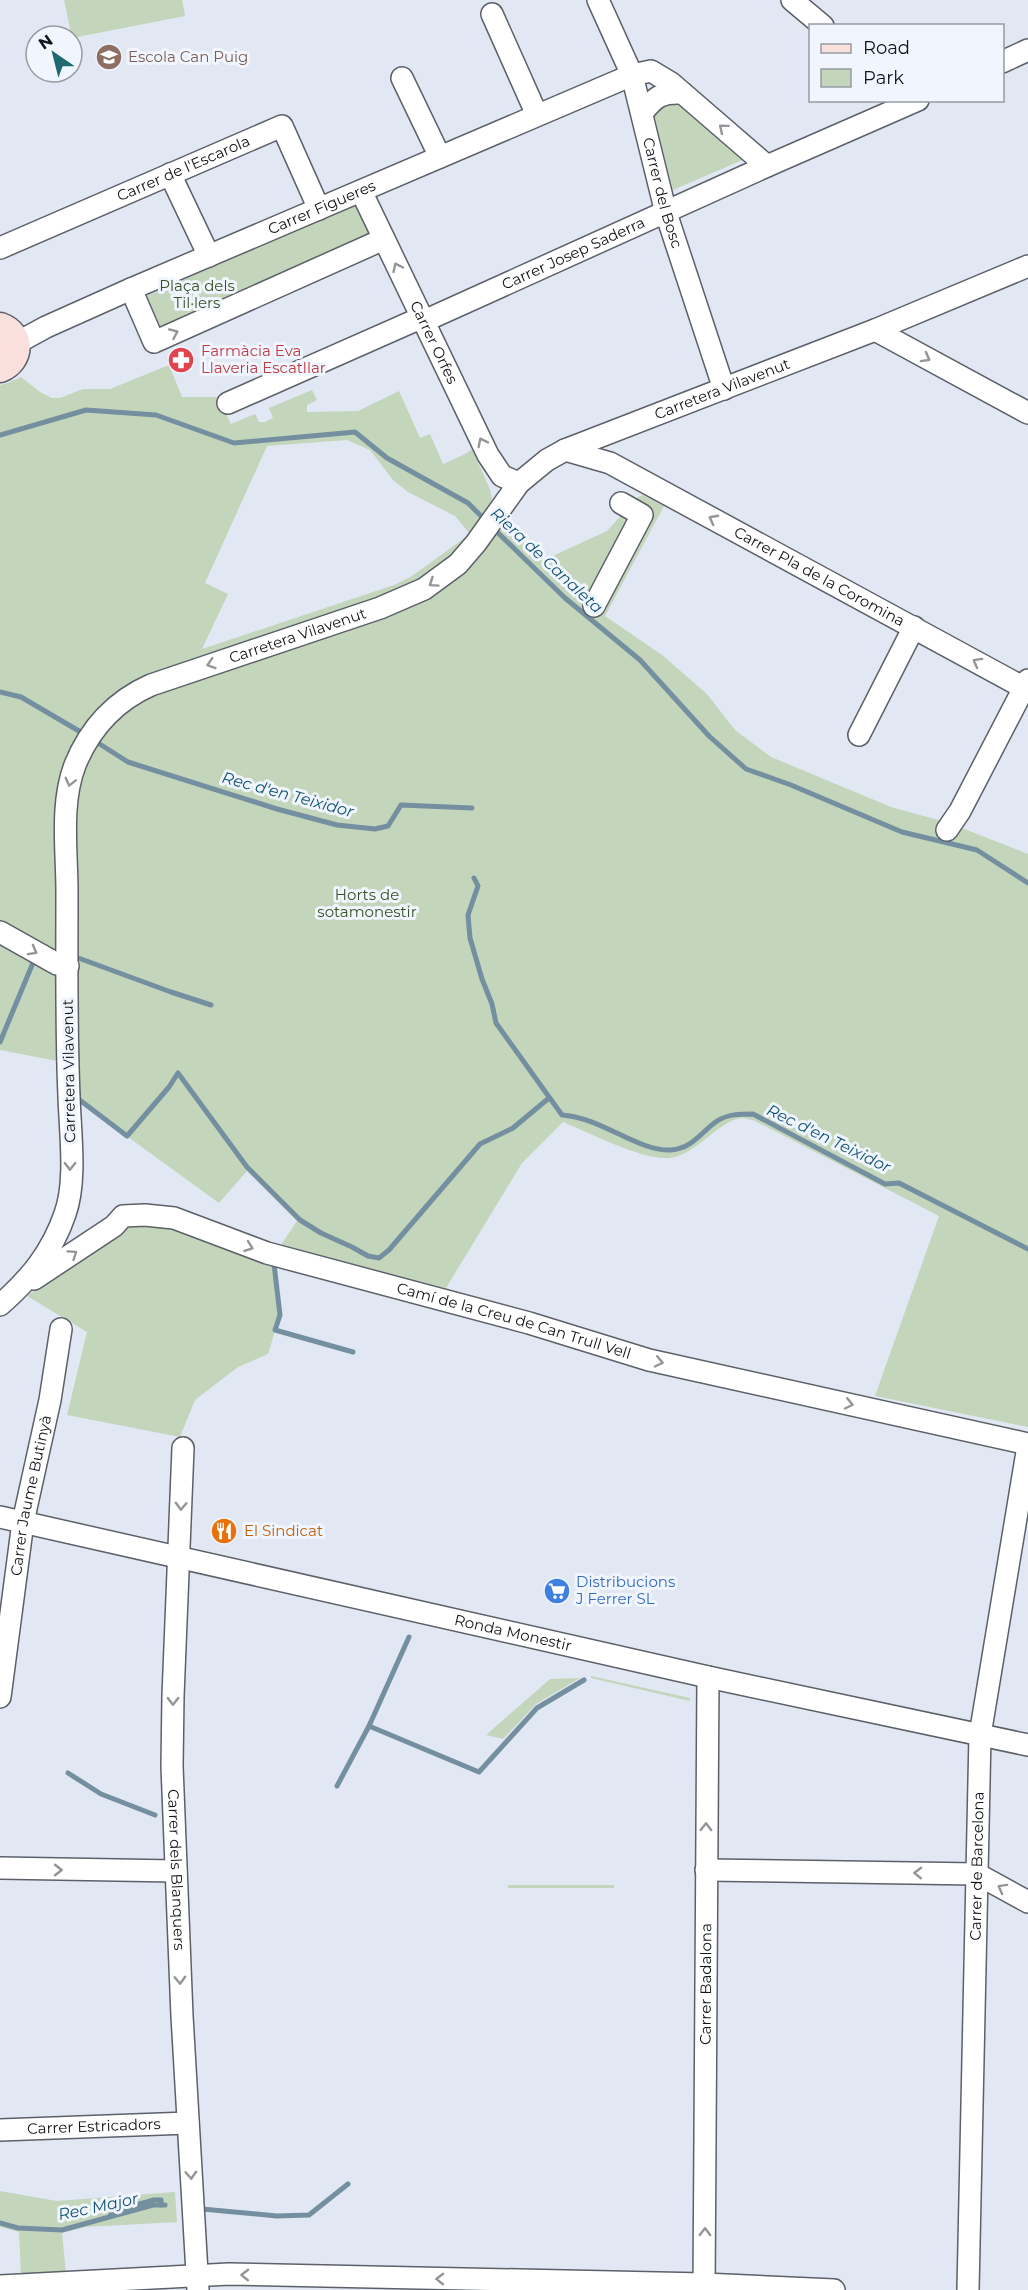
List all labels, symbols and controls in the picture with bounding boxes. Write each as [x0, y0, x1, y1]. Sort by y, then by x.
north arrow [24, 24, 84, 84]
legend [809, 24, 1004, 102]
text: N [35, 31, 56, 54]
text: Road [863, 37, 910, 59]
school or university icon: Escola Can Puig [94, 42, 124, 72]
place label: Escola Can Puig [128, 47, 248, 66]
text: Park [863, 67, 904, 89]
one-way arrow [719, 124, 730, 135]
street label: Carrer de l'Escarola [114, 131, 253, 205]
street label: Carrer del Bosc [639, 135, 687, 250]
street label: Carrer Figueres [265, 176, 378, 238]
street label: Carrer Josep Saderra [499, 212, 648, 294]
one-way arrow [392, 262, 404, 273]
park label: Plaça dels Til·lers [159, 276, 235, 312]
street label: Carrer Orfes [406, 297, 462, 387]
one-way arrow [168, 328, 179, 340]
place label: Farmàcia Eva Llaveria Escatllar [201, 341, 326, 377]
pharmacy icon: Farmàcia Eva Llaveria Escatllar [166, 345, 196, 375]
one-way arrow [920, 351, 930, 362]
street label: Carretera Vilavenut [652, 354, 792, 423]
one-way arrow [477, 438, 489, 449]
water label: Riera de Canaleta [487, 504, 607, 617]
one-way arrow [709, 515, 719, 526]
street label: Carrer Pla de la Coromina [731, 522, 908, 630]
one-way arrow [429, 576, 440, 587]
street label: Carretera Vilavenut [226, 603, 369, 667]
one-way arrow [206, 657, 217, 669]
one-way arrow [972, 658, 983, 669]
water label: Rec d'en Teixidor [220, 768, 356, 821]
one-way arrow [65, 777, 78, 787]
park label: Horts de sotamonestir [317, 885, 417, 921]
one-way arrow [27, 944, 38, 955]
street label: Carretera Vilavenut [58, 999, 79, 1143]
water label: Rec d'en Teixidor [764, 1100, 894, 1177]
one-way arrow [64, 1161, 76, 1170]
one-way arrow [243, 1239, 254, 1252]
one-way arrow [66, 1250, 77, 1261]
street label: Camí de la Creu de Can Trull Vell [395, 1278, 634, 1363]
one-way arrow [654, 1355, 664, 1368]
one-way arrow [844, 1397, 854, 1410]
street label: Carrer Jaume Butinyà [6, 1413, 55, 1577]
one-way arrow [175, 1502, 187, 1511]
restaurant icon: El Sindicat [209, 1516, 239, 1546]
place label: El Sindicat [244, 1521, 323, 1540]
place label: Distribucions J Ferrer SL [575, 1572, 675, 1608]
supermarket icon: Distribucions J Ferrer SL [542, 1576, 572, 1606]
street label: Ronda Monestir [453, 1610, 574, 1655]
one-way arrow [167, 1697, 179, 1706]
street label: Carrer dels Blanquers [164, 1789, 189, 1951]
street label: Carrer de Barcelona [966, 1791, 988, 1941]
one-way arrow [700, 1822, 712, 1831]
one-way arrow [54, 1864, 63, 1876]
one-way arrow [914, 1867, 923, 1879]
one-way arrow [998, 1884, 1009, 1895]
street label: Carrer Badalona [696, 1923, 715, 2045]
one-way arrow [174, 1975, 187, 1984]
street label: Carrer Estricadors [27, 2114, 161, 2138]
one-way arrow [184, 2170, 197, 2179]
water label: Rec Major [56, 2189, 140, 2224]
one-way arrow [699, 2227, 711, 2236]
one-way arrow [240, 2269, 249, 2281]
one-way arrow [435, 2272, 444, 2285]

